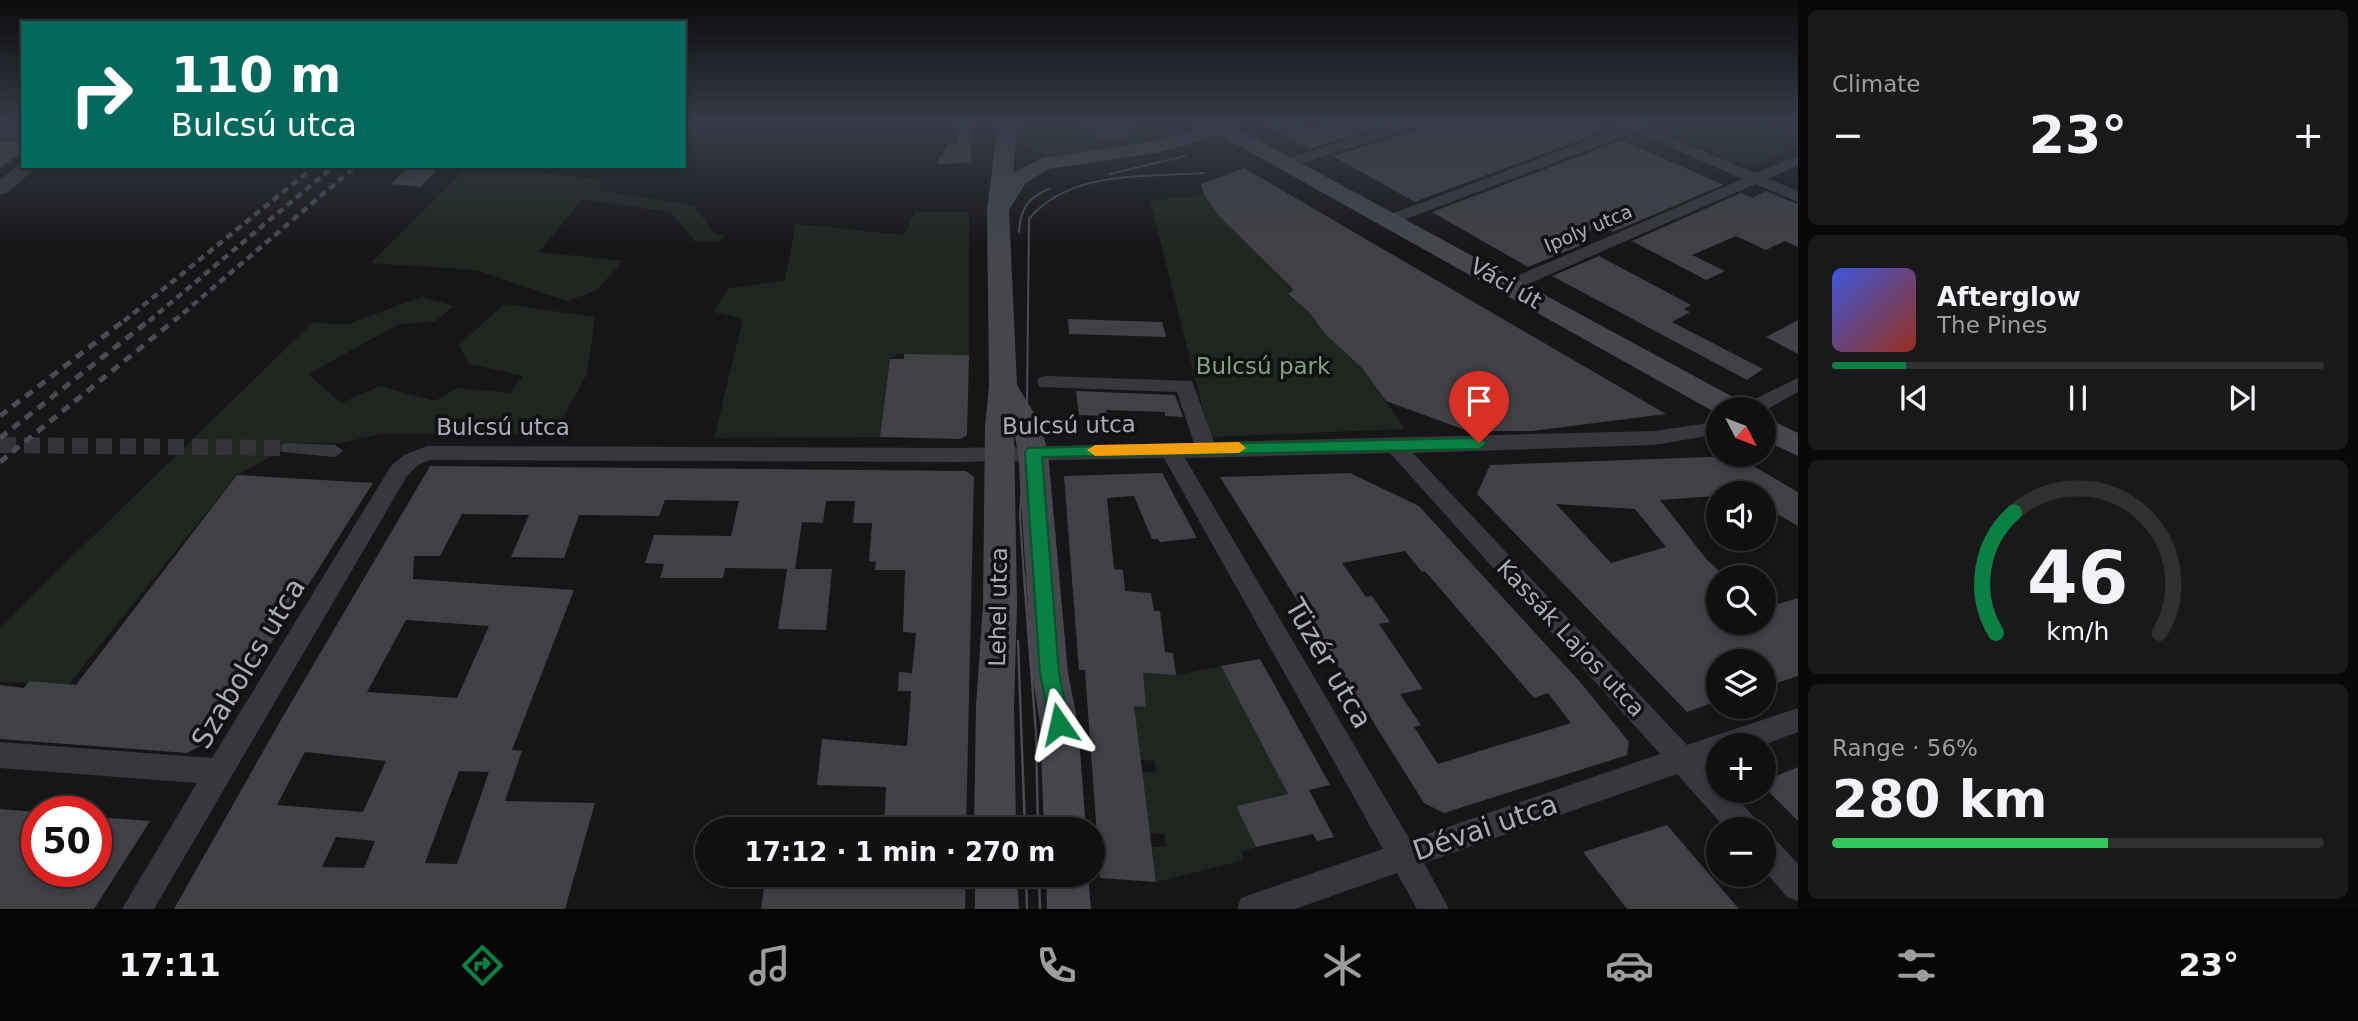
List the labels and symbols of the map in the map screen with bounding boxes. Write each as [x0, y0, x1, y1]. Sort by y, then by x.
street label: Ipoly utca [1541, 200, 1635, 256]
street label: Váci út [1466, 252, 1546, 314]
park label: Bulcsú park [1196, 353, 1331, 379]
pin [1449, 371, 1509, 443]
north arrow [1706, 397, 1776, 467]
street label: Bulcsú utca [1002, 411, 1136, 439]
street label: Bulcsú utca [436, 414, 570, 440]
street label: Lehel utca [984, 547, 1012, 667]
street label: Kassák Lajos utca [1492, 554, 1650, 722]
street label: Szabolcs utca [185, 572, 312, 754]
street label: Tüzér utca [1278, 592, 1379, 734]
position arrow [1022, 687, 1096, 761]
street label: Dévai utca [1409, 787, 1562, 868]
speed limit sign: 50 [21, 796, 112, 887]

